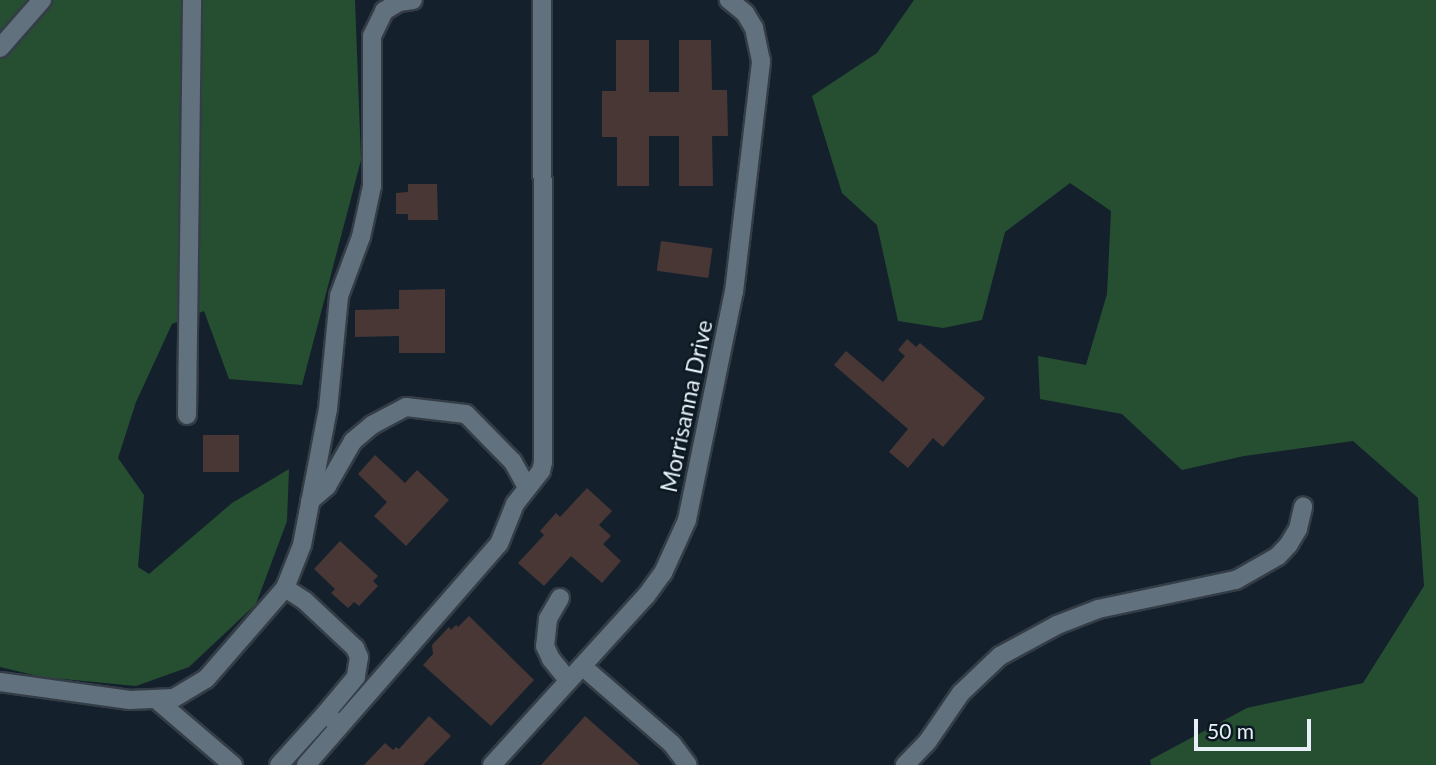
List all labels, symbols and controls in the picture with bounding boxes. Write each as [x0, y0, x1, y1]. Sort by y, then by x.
street label: Morrisanna Drive [654, 317, 718, 495]
scale bar [1198, 706, 1315, 750]
text: 50 m [1207, 718, 1254, 743]

